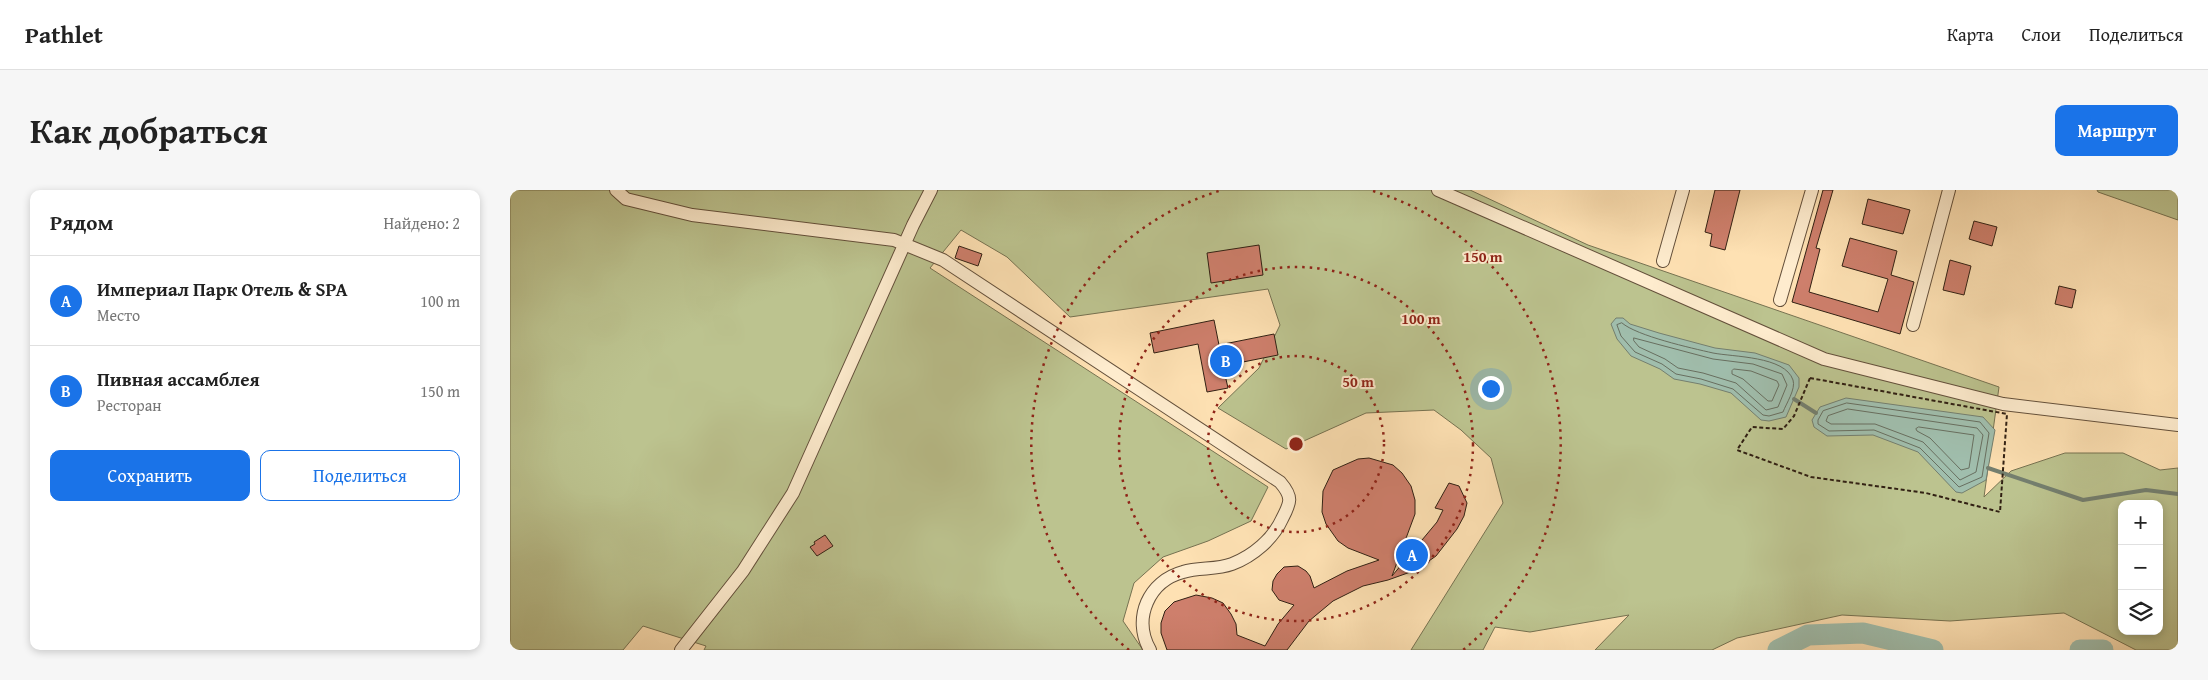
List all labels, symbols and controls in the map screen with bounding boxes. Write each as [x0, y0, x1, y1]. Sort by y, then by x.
text: Pathlet [25, 17, 103, 52]
text: Карта [1947, 21, 1994, 48]
text: Слои [2022, 21, 2061, 48]
text: Поделиться [2089, 21, 2183, 48]
text: Как добраться [30, 105, 268, 156]
button: Маршрут [2055, 105, 2178, 156]
text: Рядом [50, 207, 113, 238]
text: Найдено: 2 [383, 211, 460, 235]
text: 150 m [1463, 246, 1503, 267]
text: Империал Парк Отель & SPA [97, 275, 348, 303]
text: A [61, 289, 71, 313]
text: 100 m [420, 289, 460, 313]
text: Место [97, 303, 140, 327]
text: 100 m [1401, 308, 1441, 329]
pin: B [1210, 342, 1242, 380]
text: Пивная ассамблея [97, 365, 260, 393]
text: 50 m [1342, 371, 1374, 392]
your location [1478, 376, 1504, 402]
text: B [61, 379, 71, 403]
text: 150 m [420, 379, 460, 403]
text: Ресторан [97, 393, 162, 417]
centre of rings [1287, 435, 1305, 453]
button: Сохранить [50, 450, 250, 501]
button: Поделиться [260, 450, 460, 501]
map controls [2118, 500, 2163, 635]
button: + [2118, 500, 2163, 545]
pin: A [1396, 536, 1428, 574]
button: − [2118, 545, 2163, 590]
button: layers [2118, 590, 2163, 635]

